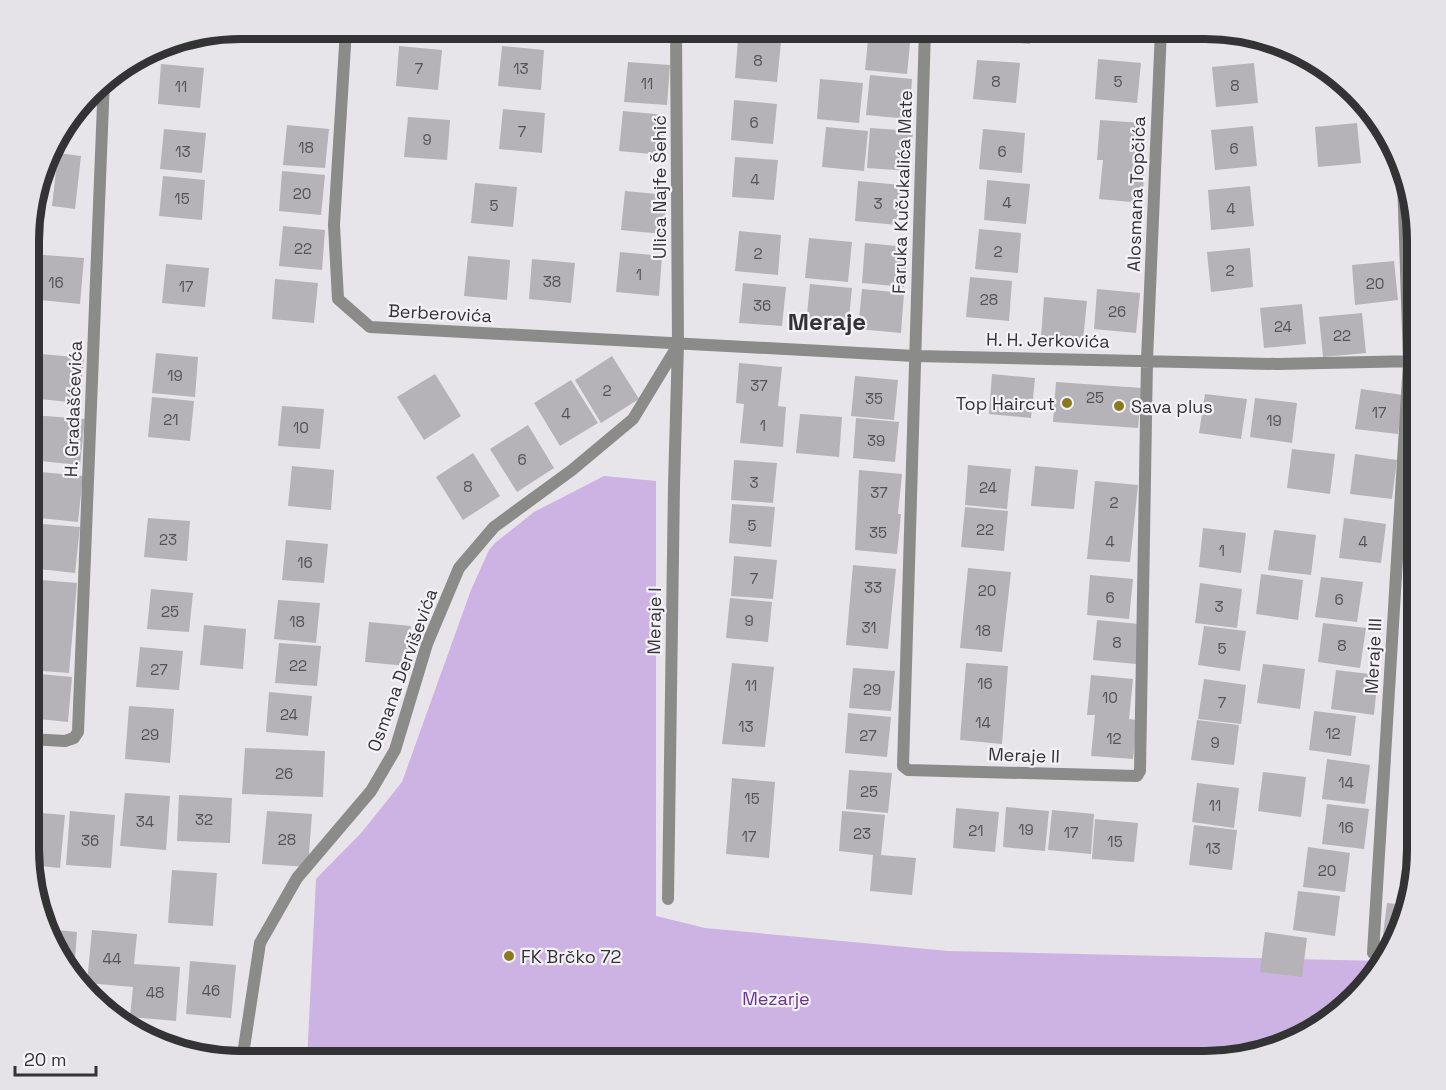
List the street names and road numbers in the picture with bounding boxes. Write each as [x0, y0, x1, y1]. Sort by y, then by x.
street label: Faruka Kučukalića Mate [887, 90, 917, 294]
street label: Ulica Najfe Šehić [648, 115, 671, 259]
street label: Alosmana Topčića [1122, 116, 1150, 272]
street label: Berberovića [387, 299, 493, 327]
street label: H. H. Jerkovića [986, 327, 1110, 353]
street label: H. Gradašćevića [59, 340, 87, 478]
street label: Osmana Derviševića [362, 585, 442, 755]
street label: Meraje I [642, 587, 666, 655]
street label: Meraje III [1360, 617, 1386, 695]
street label: Meraje II [988, 742, 1060, 768]

